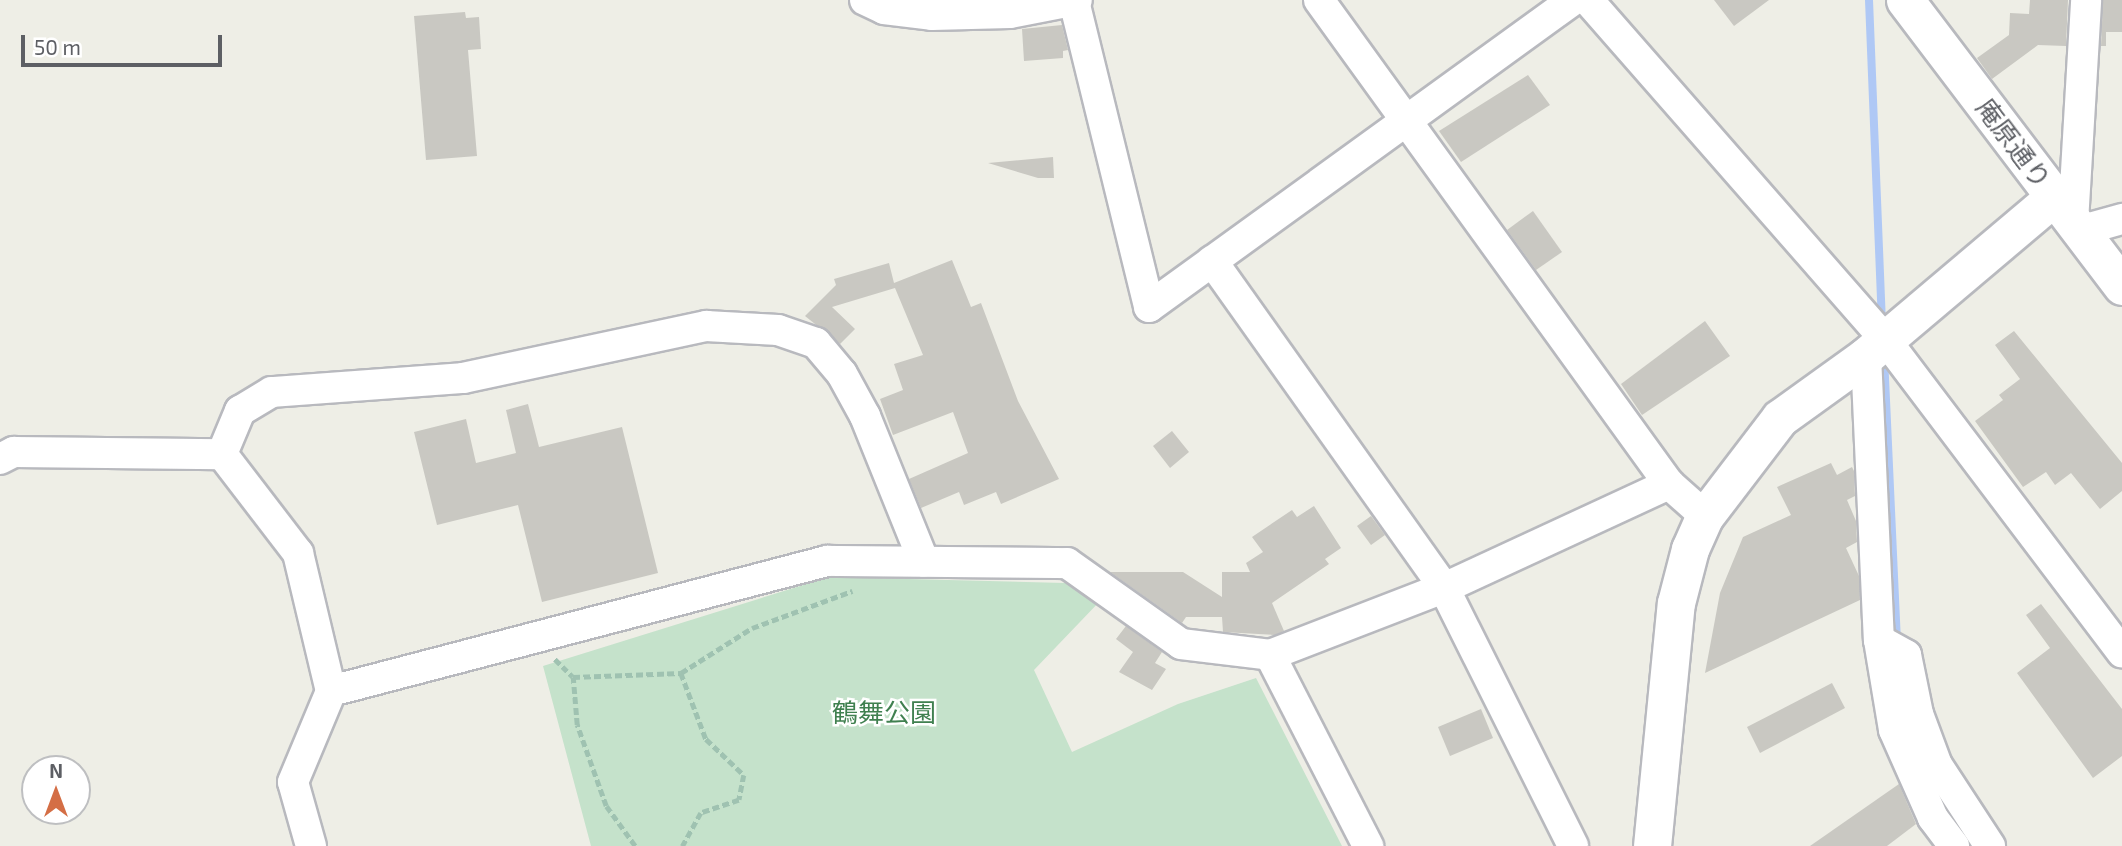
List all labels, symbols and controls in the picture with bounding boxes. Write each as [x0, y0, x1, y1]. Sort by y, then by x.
scale bar [24, 21, 226, 65]
text: 50 m [34, 34, 81, 59]
street label: 庵原通り [1970, 92, 2058, 194]
park label: 鶴舞公園 [832, 696, 936, 728]
north arrow [21, 755, 91, 825]
text: N [49, 759, 63, 782]

